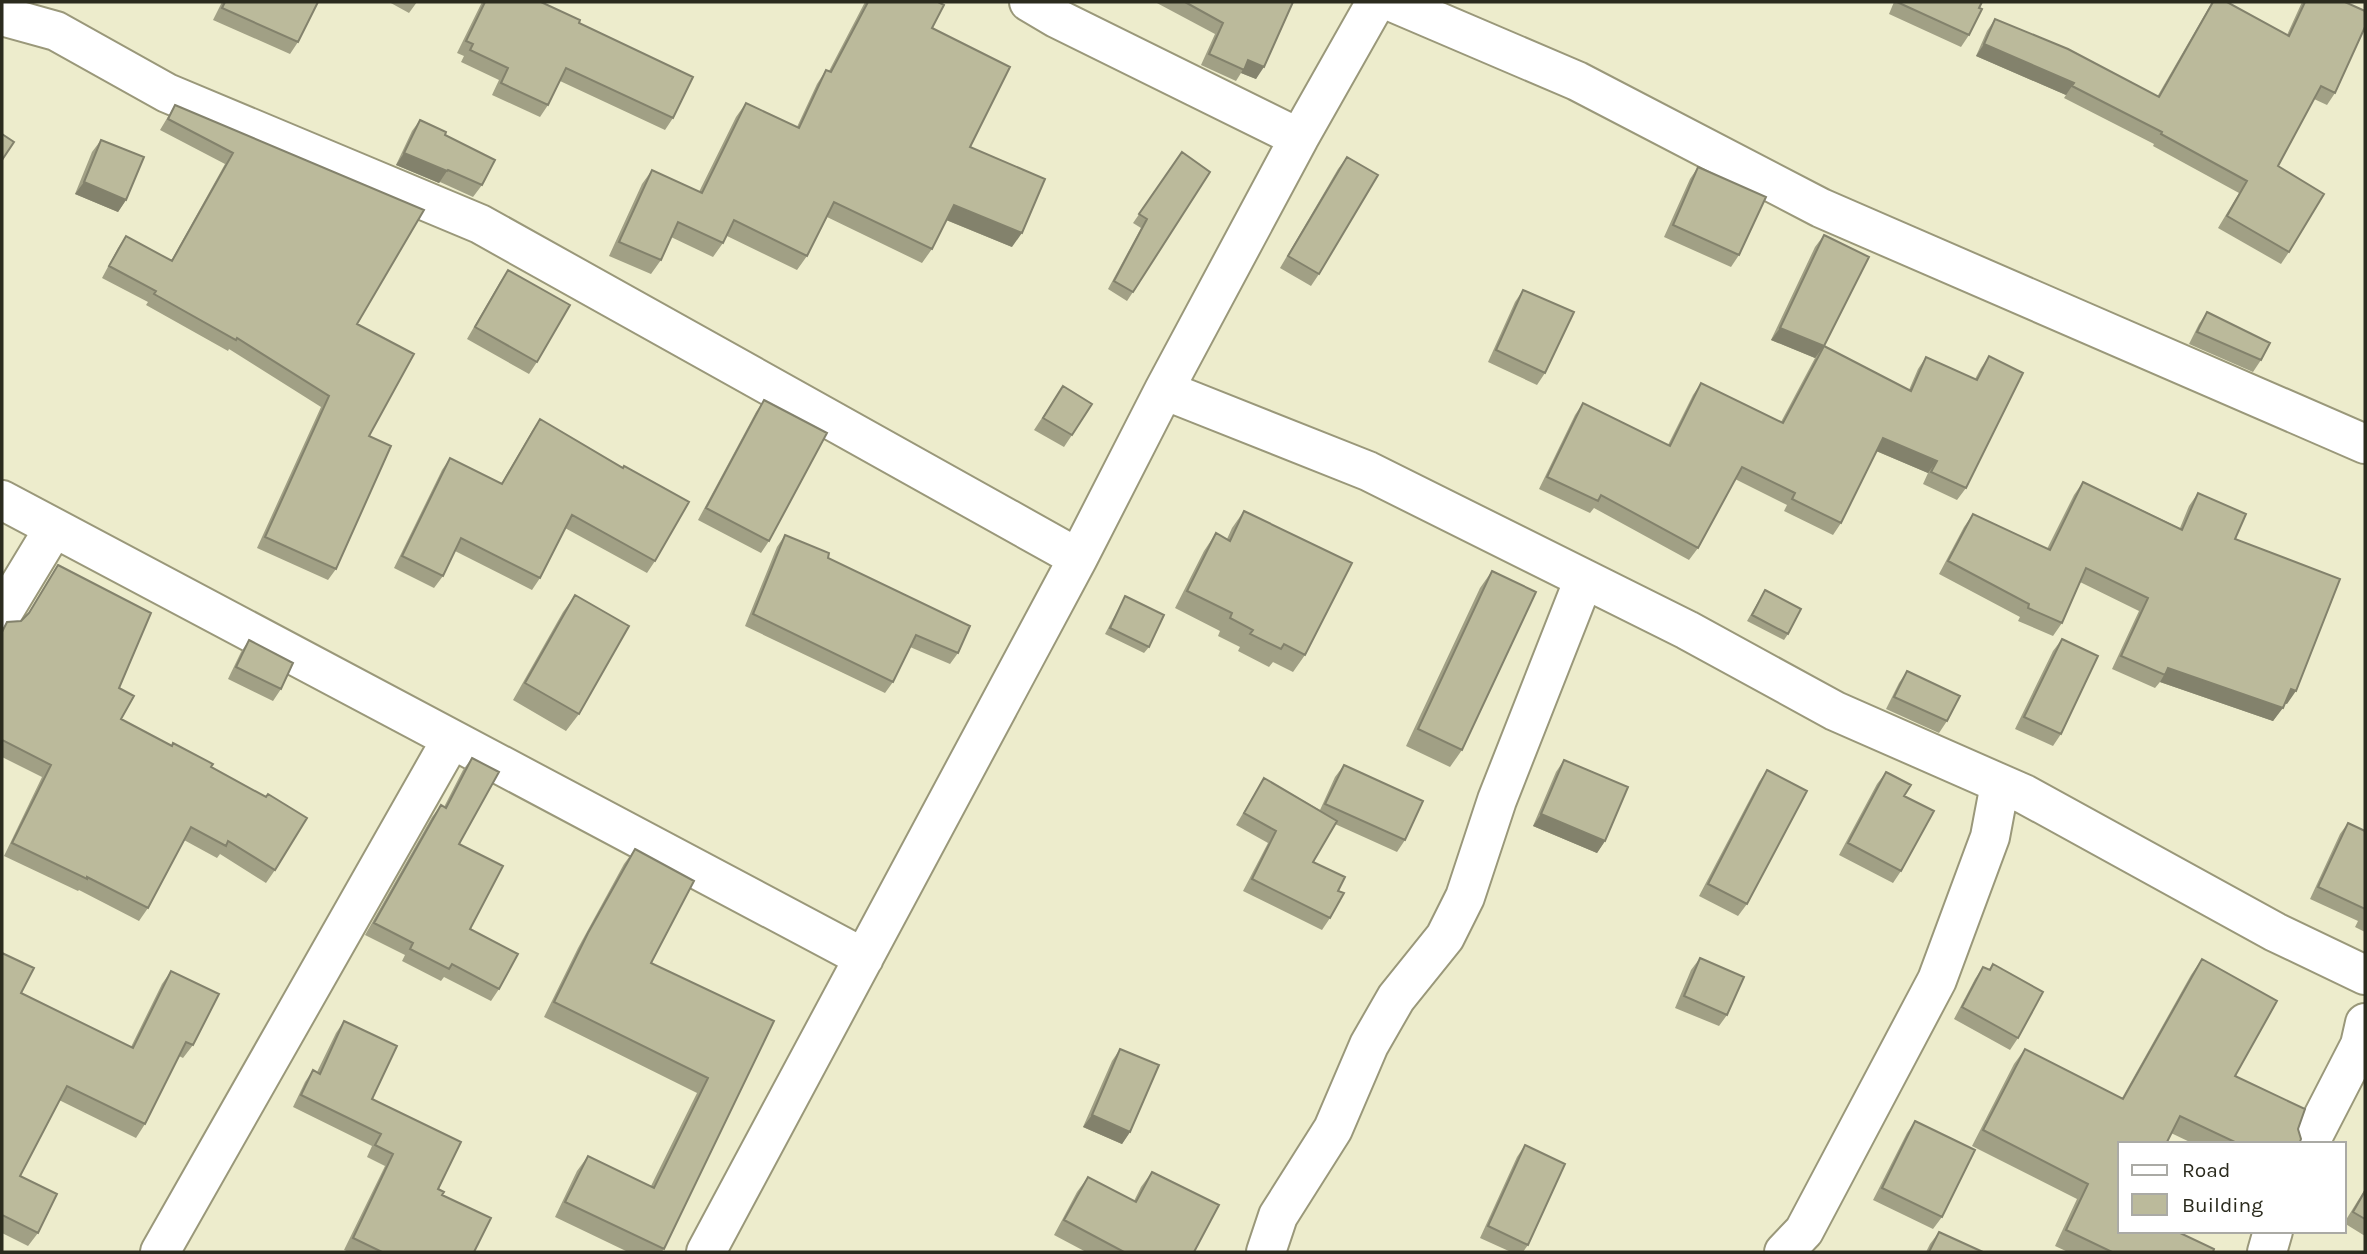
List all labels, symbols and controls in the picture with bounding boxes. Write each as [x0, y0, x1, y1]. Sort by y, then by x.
legend [2118, 1142, 2346, 1233]
text: Road [2182, 1158, 2230, 1182]
text: Building [2182, 1193, 2263, 1217]

